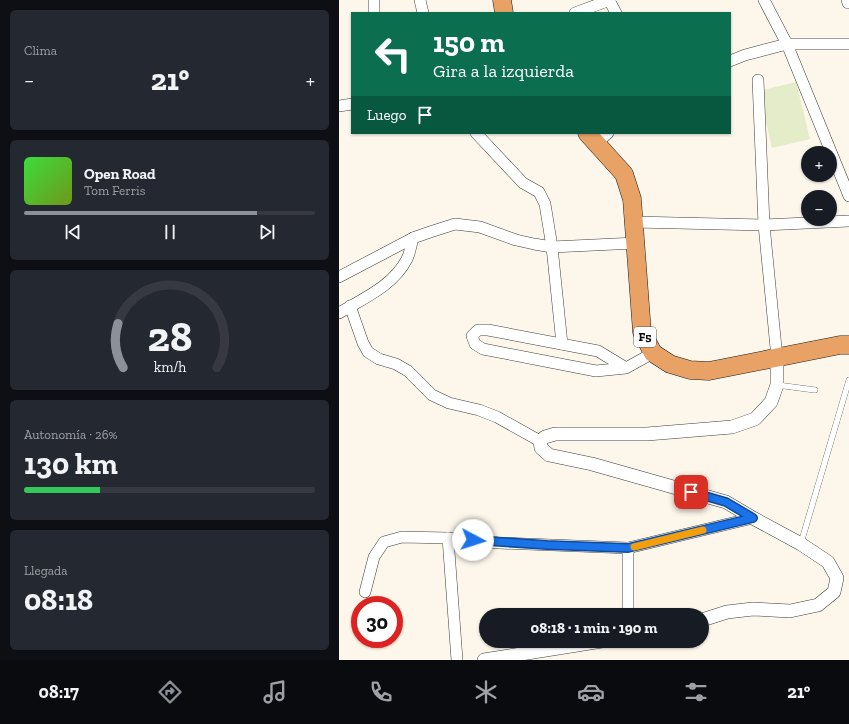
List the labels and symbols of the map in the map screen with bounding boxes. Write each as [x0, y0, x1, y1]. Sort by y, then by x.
road number: F5 [634, 327, 656, 347]
pin [674, 475, 708, 509]
position arrow [452, 519, 494, 561]
speed limit sign: 30 [351, 596, 403, 648]

